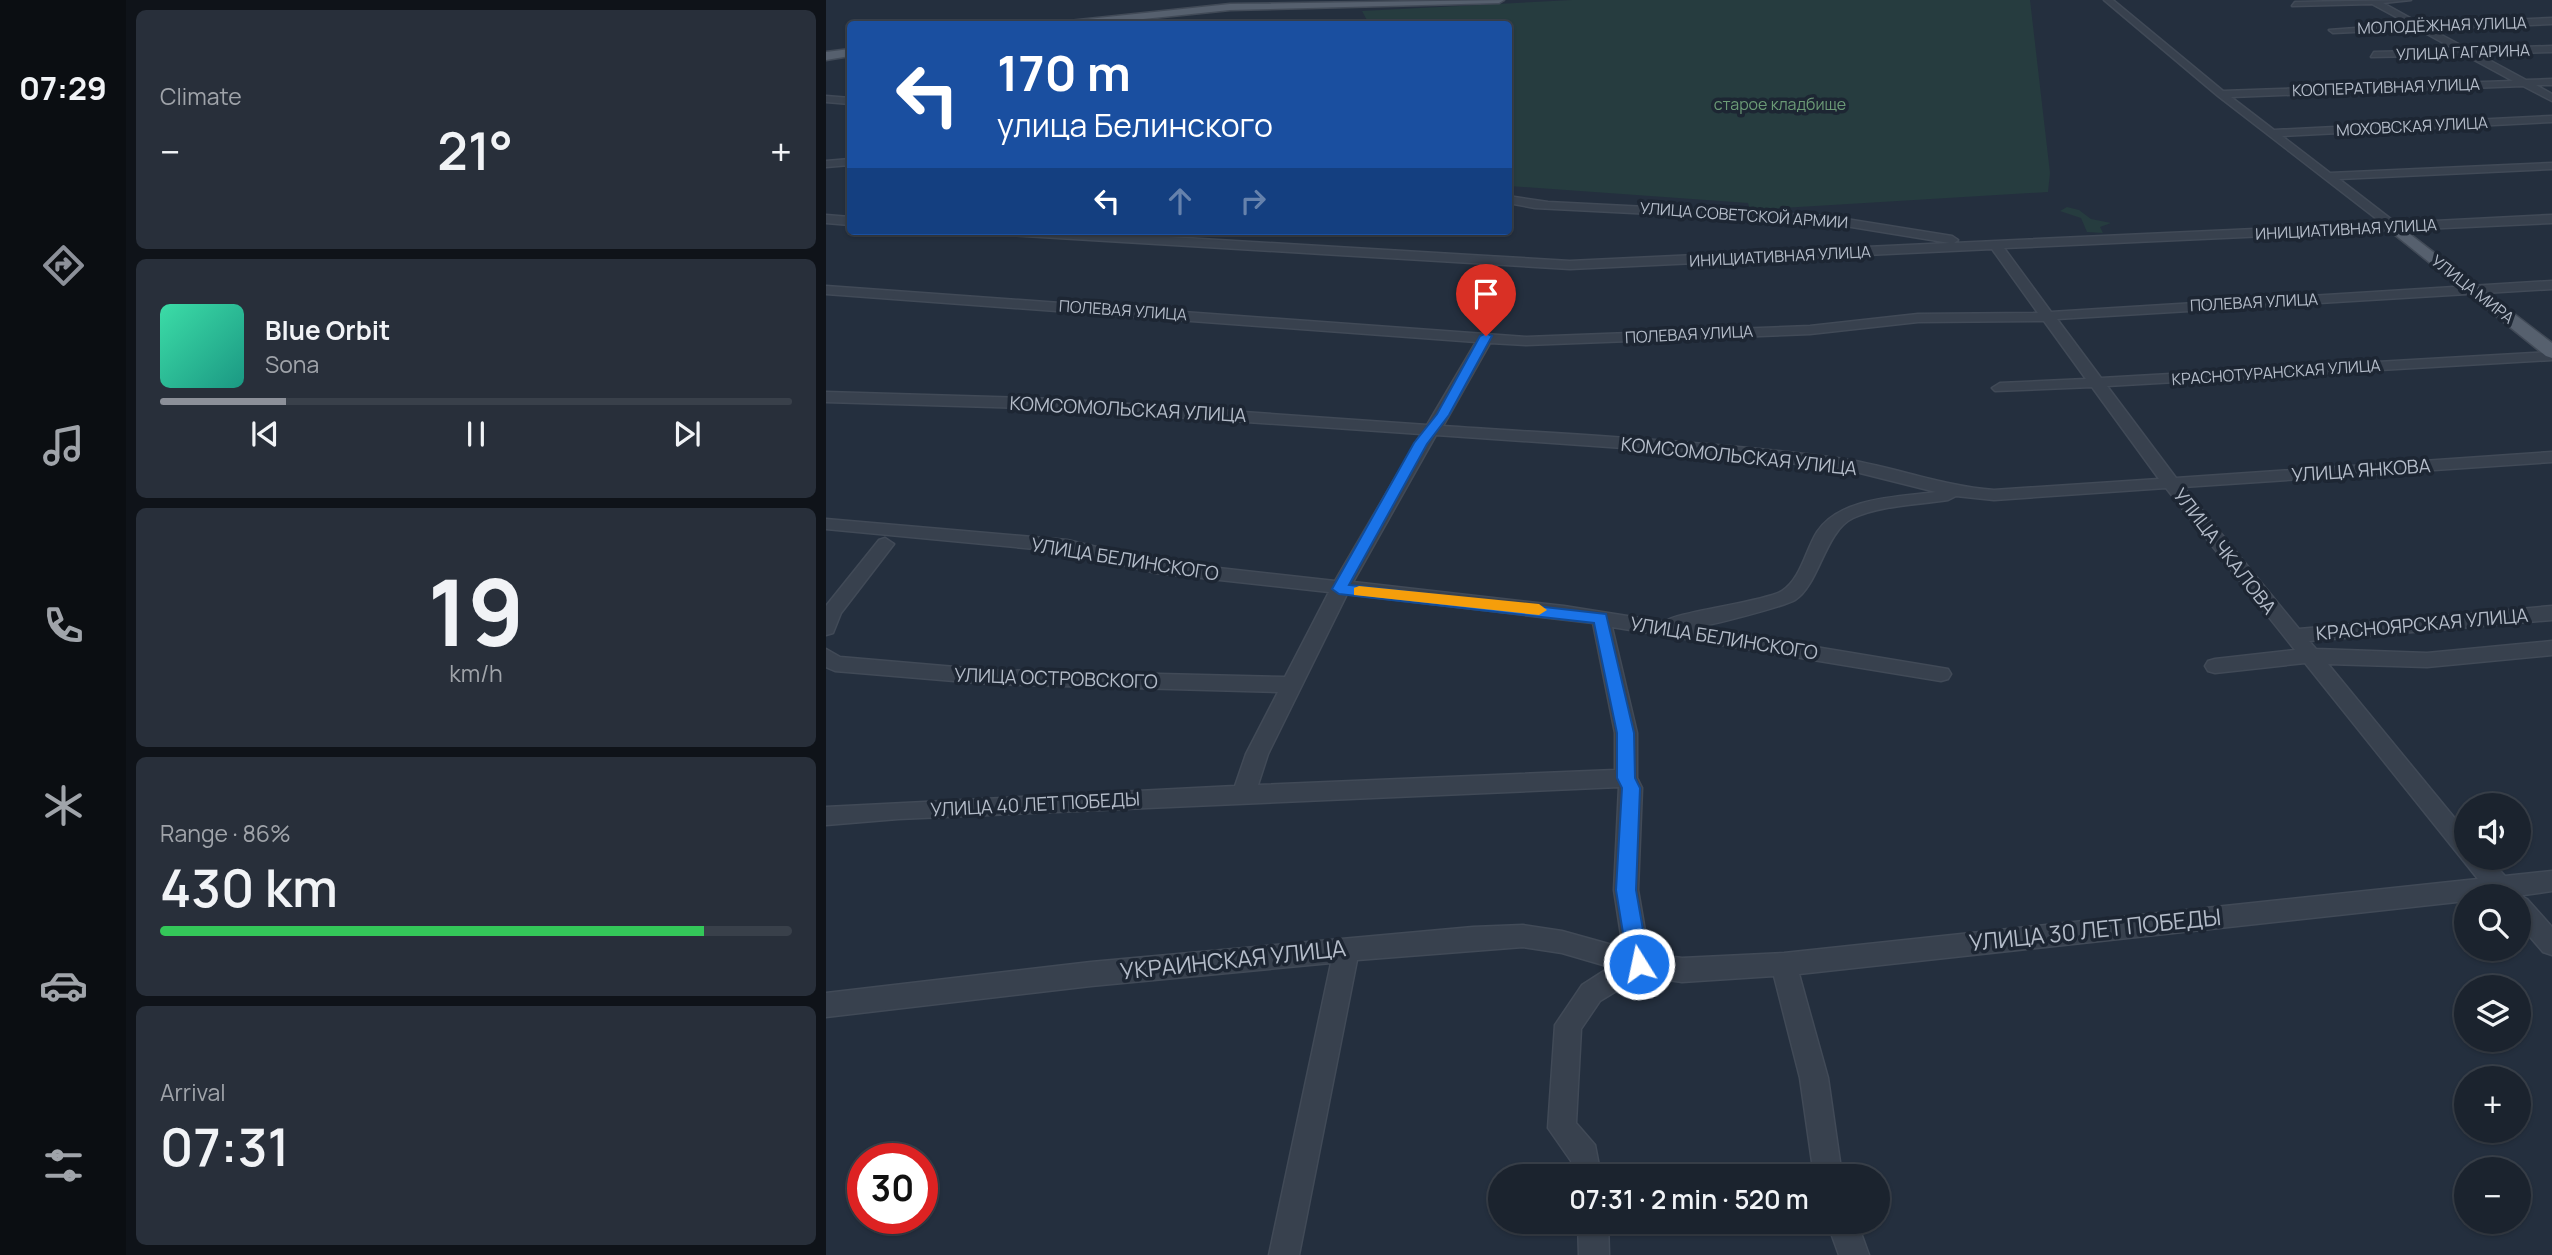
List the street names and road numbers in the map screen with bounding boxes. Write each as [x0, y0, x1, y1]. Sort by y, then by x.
street label: МОЛОДЁЖНАЯ УЛИЦА [2357, 11, 2527, 39]
street label: УЛИЦА ГАГАРИНА [2396, 39, 2530, 65]
street label: КООПЕРАТИВНАЯ УЛИЦА [2292, 73, 2480, 101]
street label: МОХОВСКАЯ УЛИЦА [2336, 111, 2488, 141]
street label: УЛИЦА СОВЕТСКОЙ АРМИИ [1639, 197, 1849, 233]
street label: ИНИЦИАТИВНАЯ УЛИЦА [2255, 213, 2437, 245]
street label: ИНИЦИАТИВНАЯ УЛИЦА [1689, 240, 1871, 272]
street label: УЛИЦА МИРА [2427, 250, 2519, 328]
street label: ПОЛЕВАЯ УЛИЦА [2189, 288, 2319, 316]
street label: ПОЛЕВАЯ УЛИЦА [1058, 295, 1188, 325]
street label: ПОЛЕВАЯ УЛИЦА [1624, 320, 1754, 348]
street label: КРАСНОТУРАНСКАЯ УЛИЦА [2171, 354, 2381, 390]
street label: КОМСОМОЛЬСКАЯ УЛИЦА [1009, 390, 1247, 428]
street label: КОМСОМОЛЬСКАЯ УЛИЦА [1620, 431, 1858, 481]
street label: УЛИЦА ЯНКОВА [2291, 452, 2431, 488]
street label: УЛИЦА ЧКАЛОВА [2168, 483, 2282, 619]
street label: УЛИЦА БЕЛИНСКОГО [1029, 531, 1221, 587]
street label: КРАСНОЯРСКАЯ УЛИЦА [2315, 602, 2529, 646]
street label: УЛИЦА БЕЛИНСКОГО [1628, 610, 1820, 666]
street label: УЛИЦА ОСТРОВСКОГО [954, 661, 1158, 695]
street label: УЛИЦА 40 ЛЕТ ПОБЕДЫ [930, 786, 1140, 822]
street label: УЛИЦА 30 ЛЕТ ПОБЕДЫ [1967, 900, 2222, 958]
street label: УКРАИНСКАЯ УЛИЦА [1118, 931, 1348, 987]

